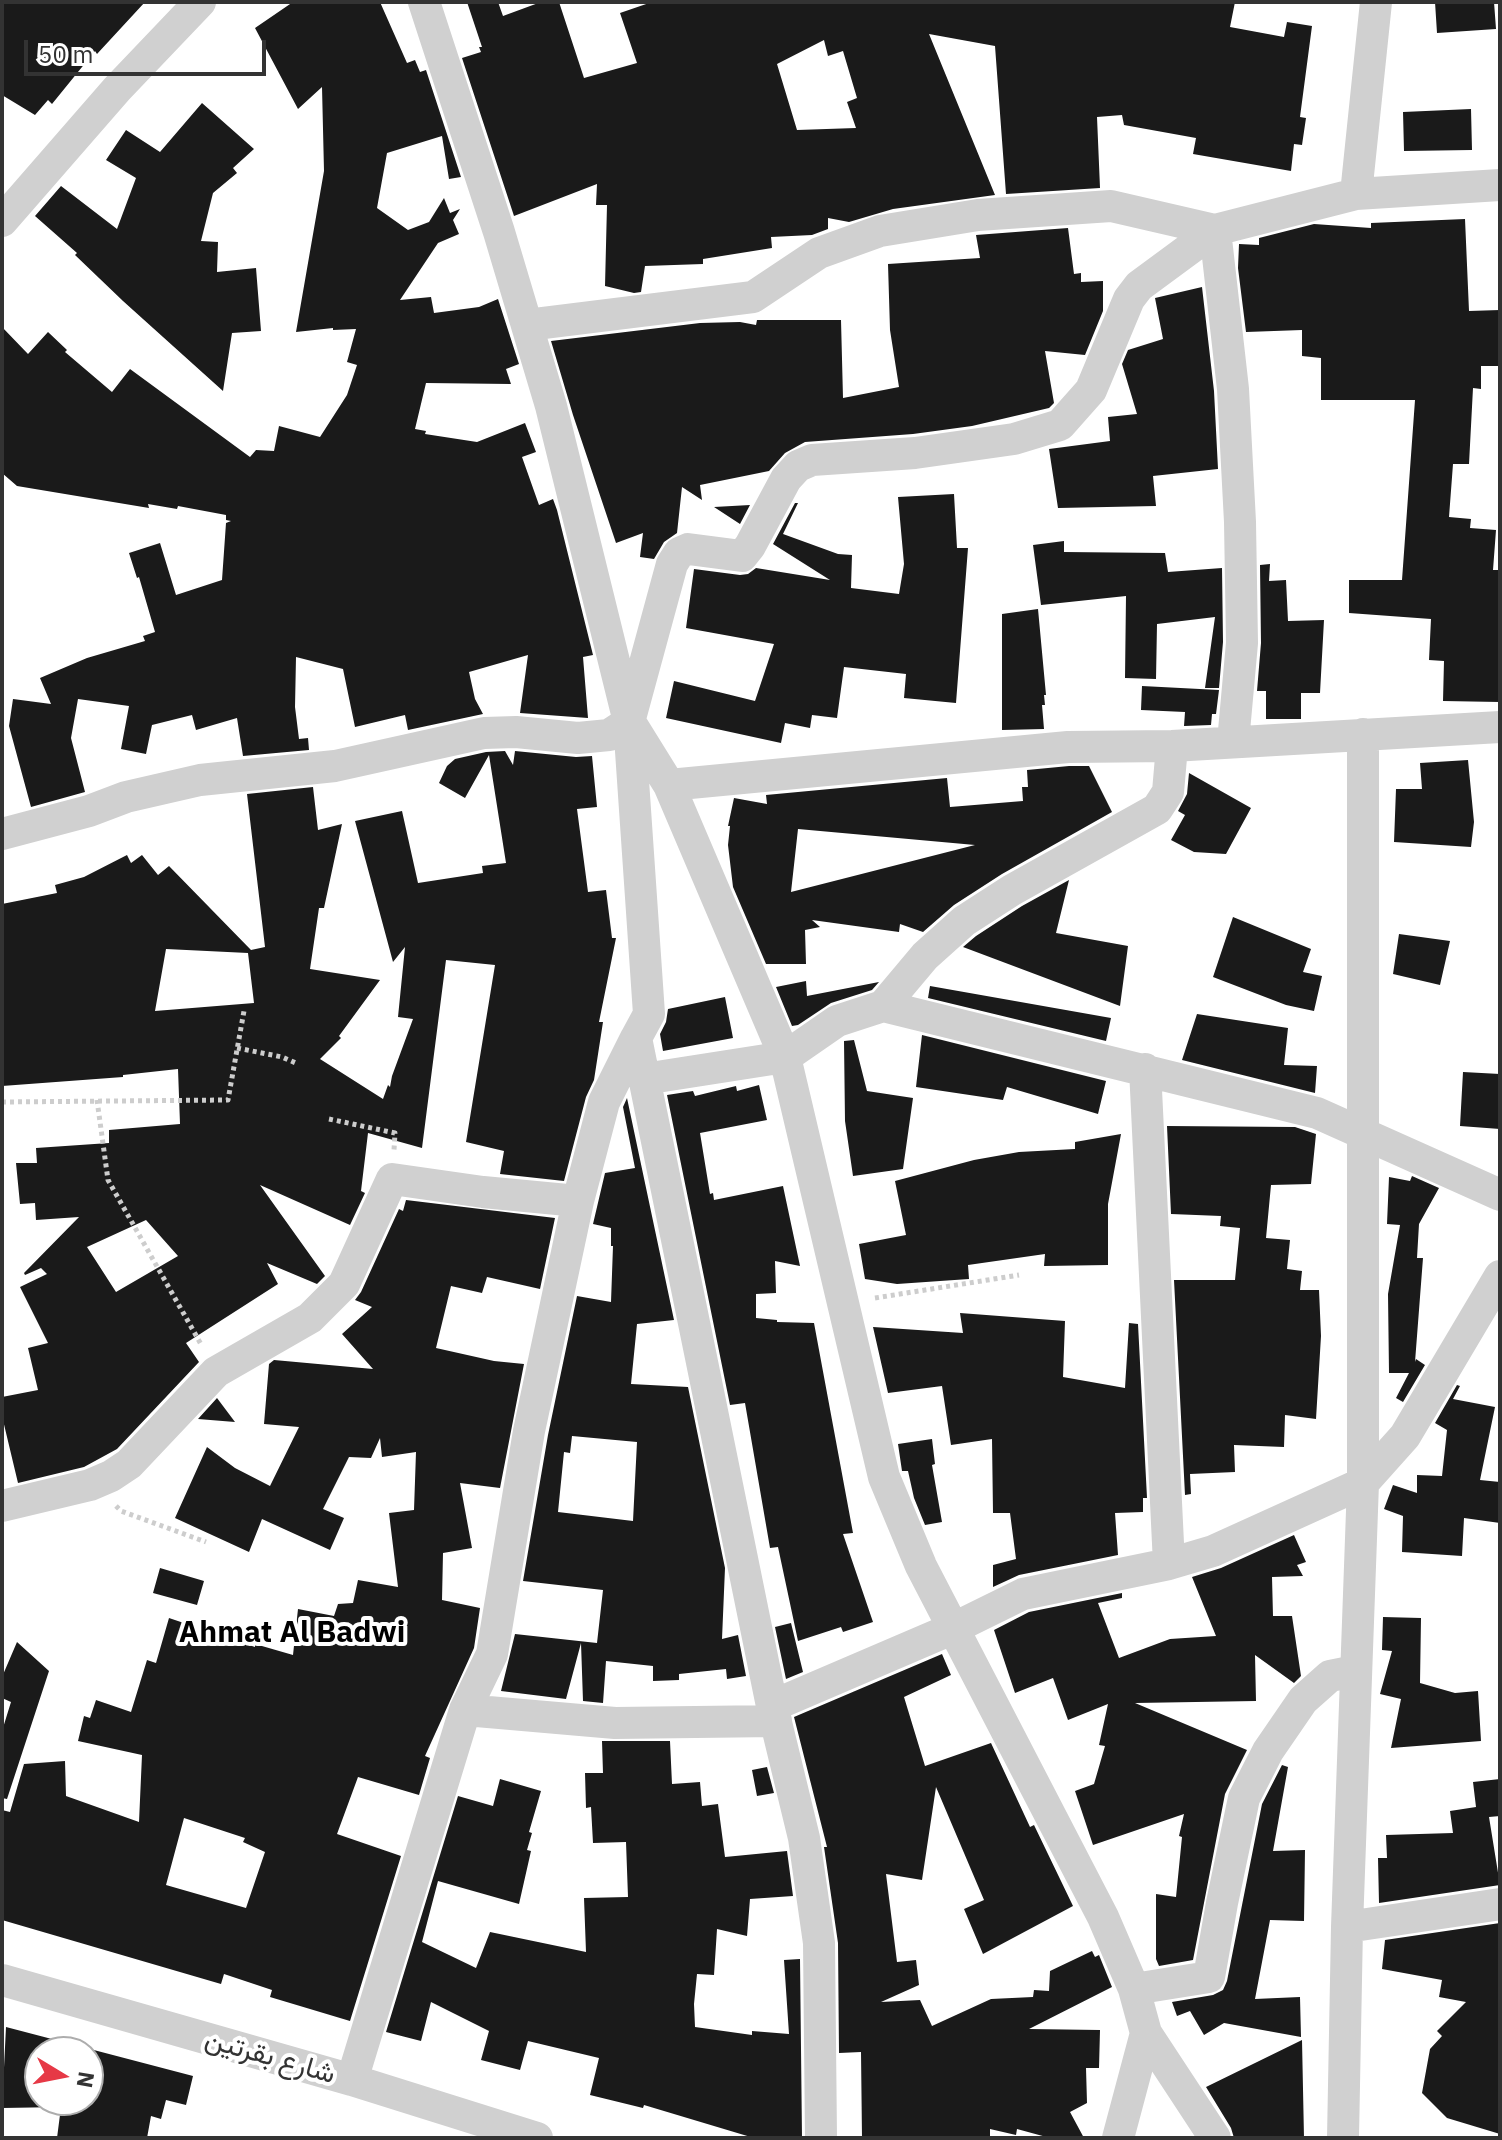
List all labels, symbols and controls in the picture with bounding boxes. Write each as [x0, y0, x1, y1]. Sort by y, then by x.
scale bar [28, 24, 270, 74]
text: 50 m [38, 38, 93, 70]
district label: Ahmat Al Badwi [179, 1615, 405, 1651]
street label: شارع بقرتين [201, 2022, 339, 2092]
north arrow [24, 2036, 104, 2116]
text: N [70, 2070, 102, 2090]

